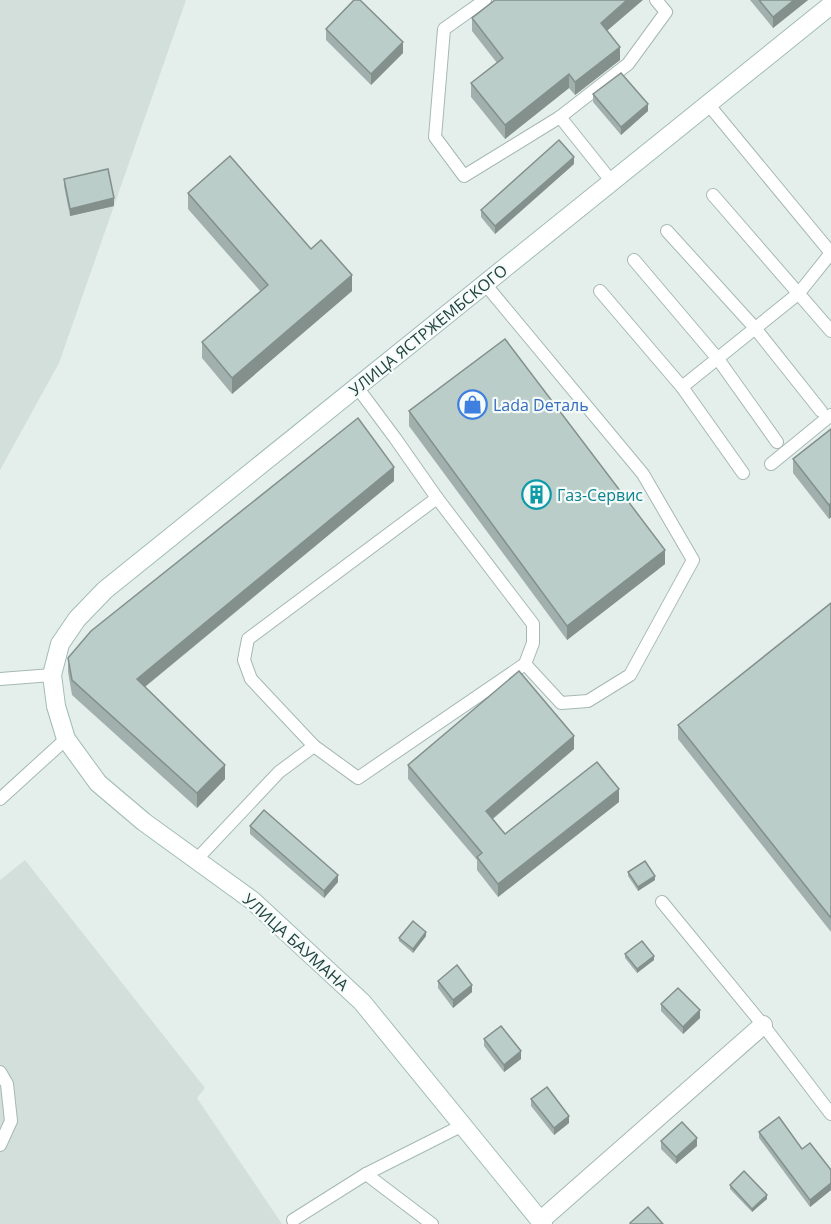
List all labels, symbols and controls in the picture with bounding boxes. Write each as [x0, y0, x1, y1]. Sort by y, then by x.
street label: УЛИЦА ЯСТРЖЕМБСКОГО [344, 259, 512, 401]
shop icon: Lada Dеталь [456, 389, 488, 421]
place label: Lada Dеталь [493, 394, 589, 416]
building icon: Газ-Сервис [520, 479, 552, 511]
place label: Газ-Сервис [557, 484, 643, 506]
street label: УЛИЦА БАУМАНА [238, 888, 354, 996]

